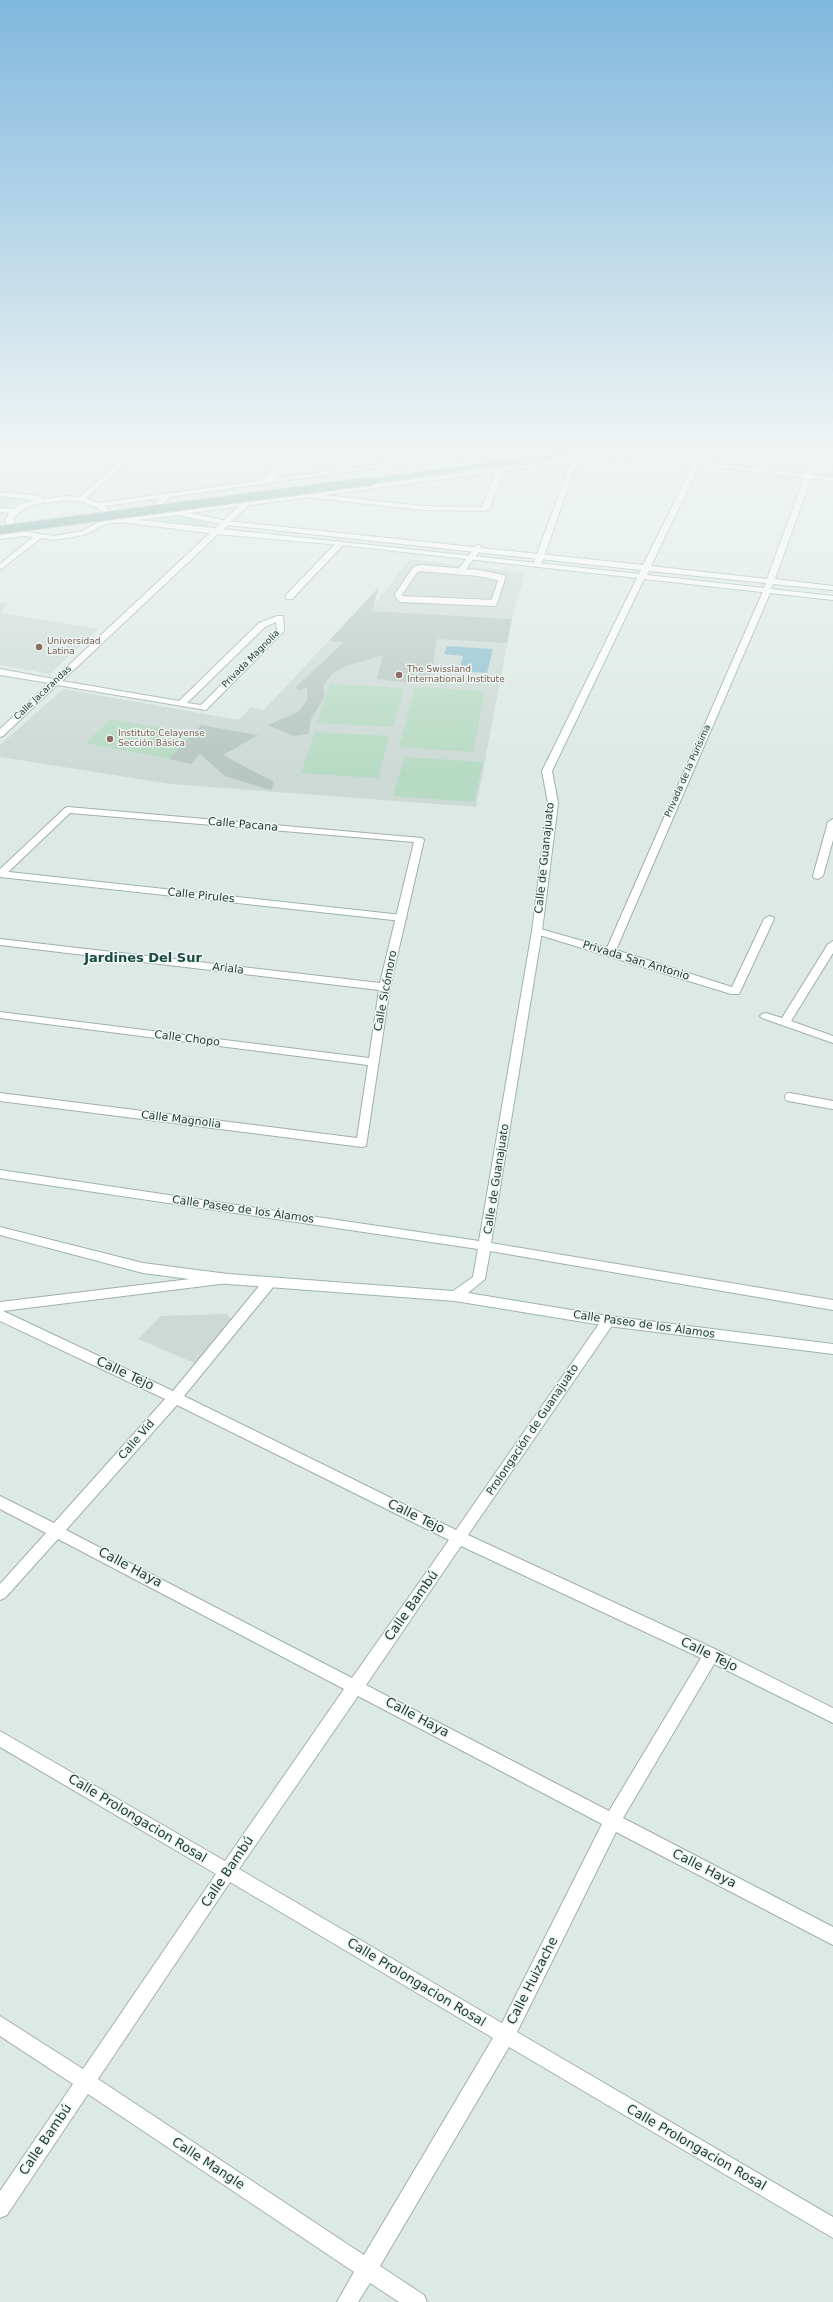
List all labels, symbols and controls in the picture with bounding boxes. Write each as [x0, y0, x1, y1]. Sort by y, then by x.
street label: Privada Magnolia [220, 628, 282, 690]
place label: Universidad Latina [47, 637, 100, 658]
marker: Universidad Latina [34, 642, 44, 652]
street label: Calle Jacarandas [12, 664, 74, 722]
place label: The Swissland International Institute [407, 665, 505, 686]
marker: The Swissland International Institute [394, 670, 404, 680]
street label: Privada de la Purísima [663, 723, 713, 819]
place label: Instituto Celayense Sección Básica [118, 729, 205, 750]
marker: Instituto Celayense Sección Básica [105, 734, 115, 744]
street label: Calle de Guanajuato [533, 802, 557, 914]
street label: Calle Pacana [207, 815, 279, 835]
street label: Calle Pirules [167, 886, 235, 906]
street label: Privada San Antonio [581, 938, 691, 984]
street label: Calle Sicómoro [372, 949, 400, 1033]
district label: Jardines Del Sur [84, 951, 202, 967]
street label: Ariala [211, 961, 245, 977]
street label: Calle Chopo [153, 1028, 221, 1050]
street label: Calle Magnolia [140, 1109, 222, 1131]
street label: Calle de Guanajuato [482, 1123, 512, 1235]
street label: Calle Paseo de los Álamos [171, 1194, 315, 1226]
street label: Calle Paseo de los Álamos [572, 1309, 716, 1341]
street label: Calle Tejo [94, 1354, 156, 1394]
street label: Prolongación de Guanajuato [484, 1362, 582, 1498]
street label: Calle Vid [116, 1418, 158, 1462]
street label: Calle Tejo [385, 1496, 447, 1538]
street label: Calle Haya [96, 1545, 164, 1591]
street label: Calle Bambú [382, 1568, 442, 1644]
street label: Calle Tejo [678, 1634, 740, 1676]
street label: Calle Haya [383, 1695, 451, 1741]
street label: Calle Prolongacion Rosal [65, 1771, 209, 1867]
street label: Calle Bambú [198, 1833, 258, 1911]
street label: Calle Haya [669, 1846, 739, 1892]
street label: Calle Prolongacion Rosal [344, 1935, 488, 2031]
street label: Calle Huizache [504, 1935, 562, 2027]
street label: Calle Bambú [16, 2101, 76, 2179]
street label: Calle Prolongacion Rosal [623, 2102, 769, 2194]
street label: Calle Mangle [169, 2135, 247, 2193]

